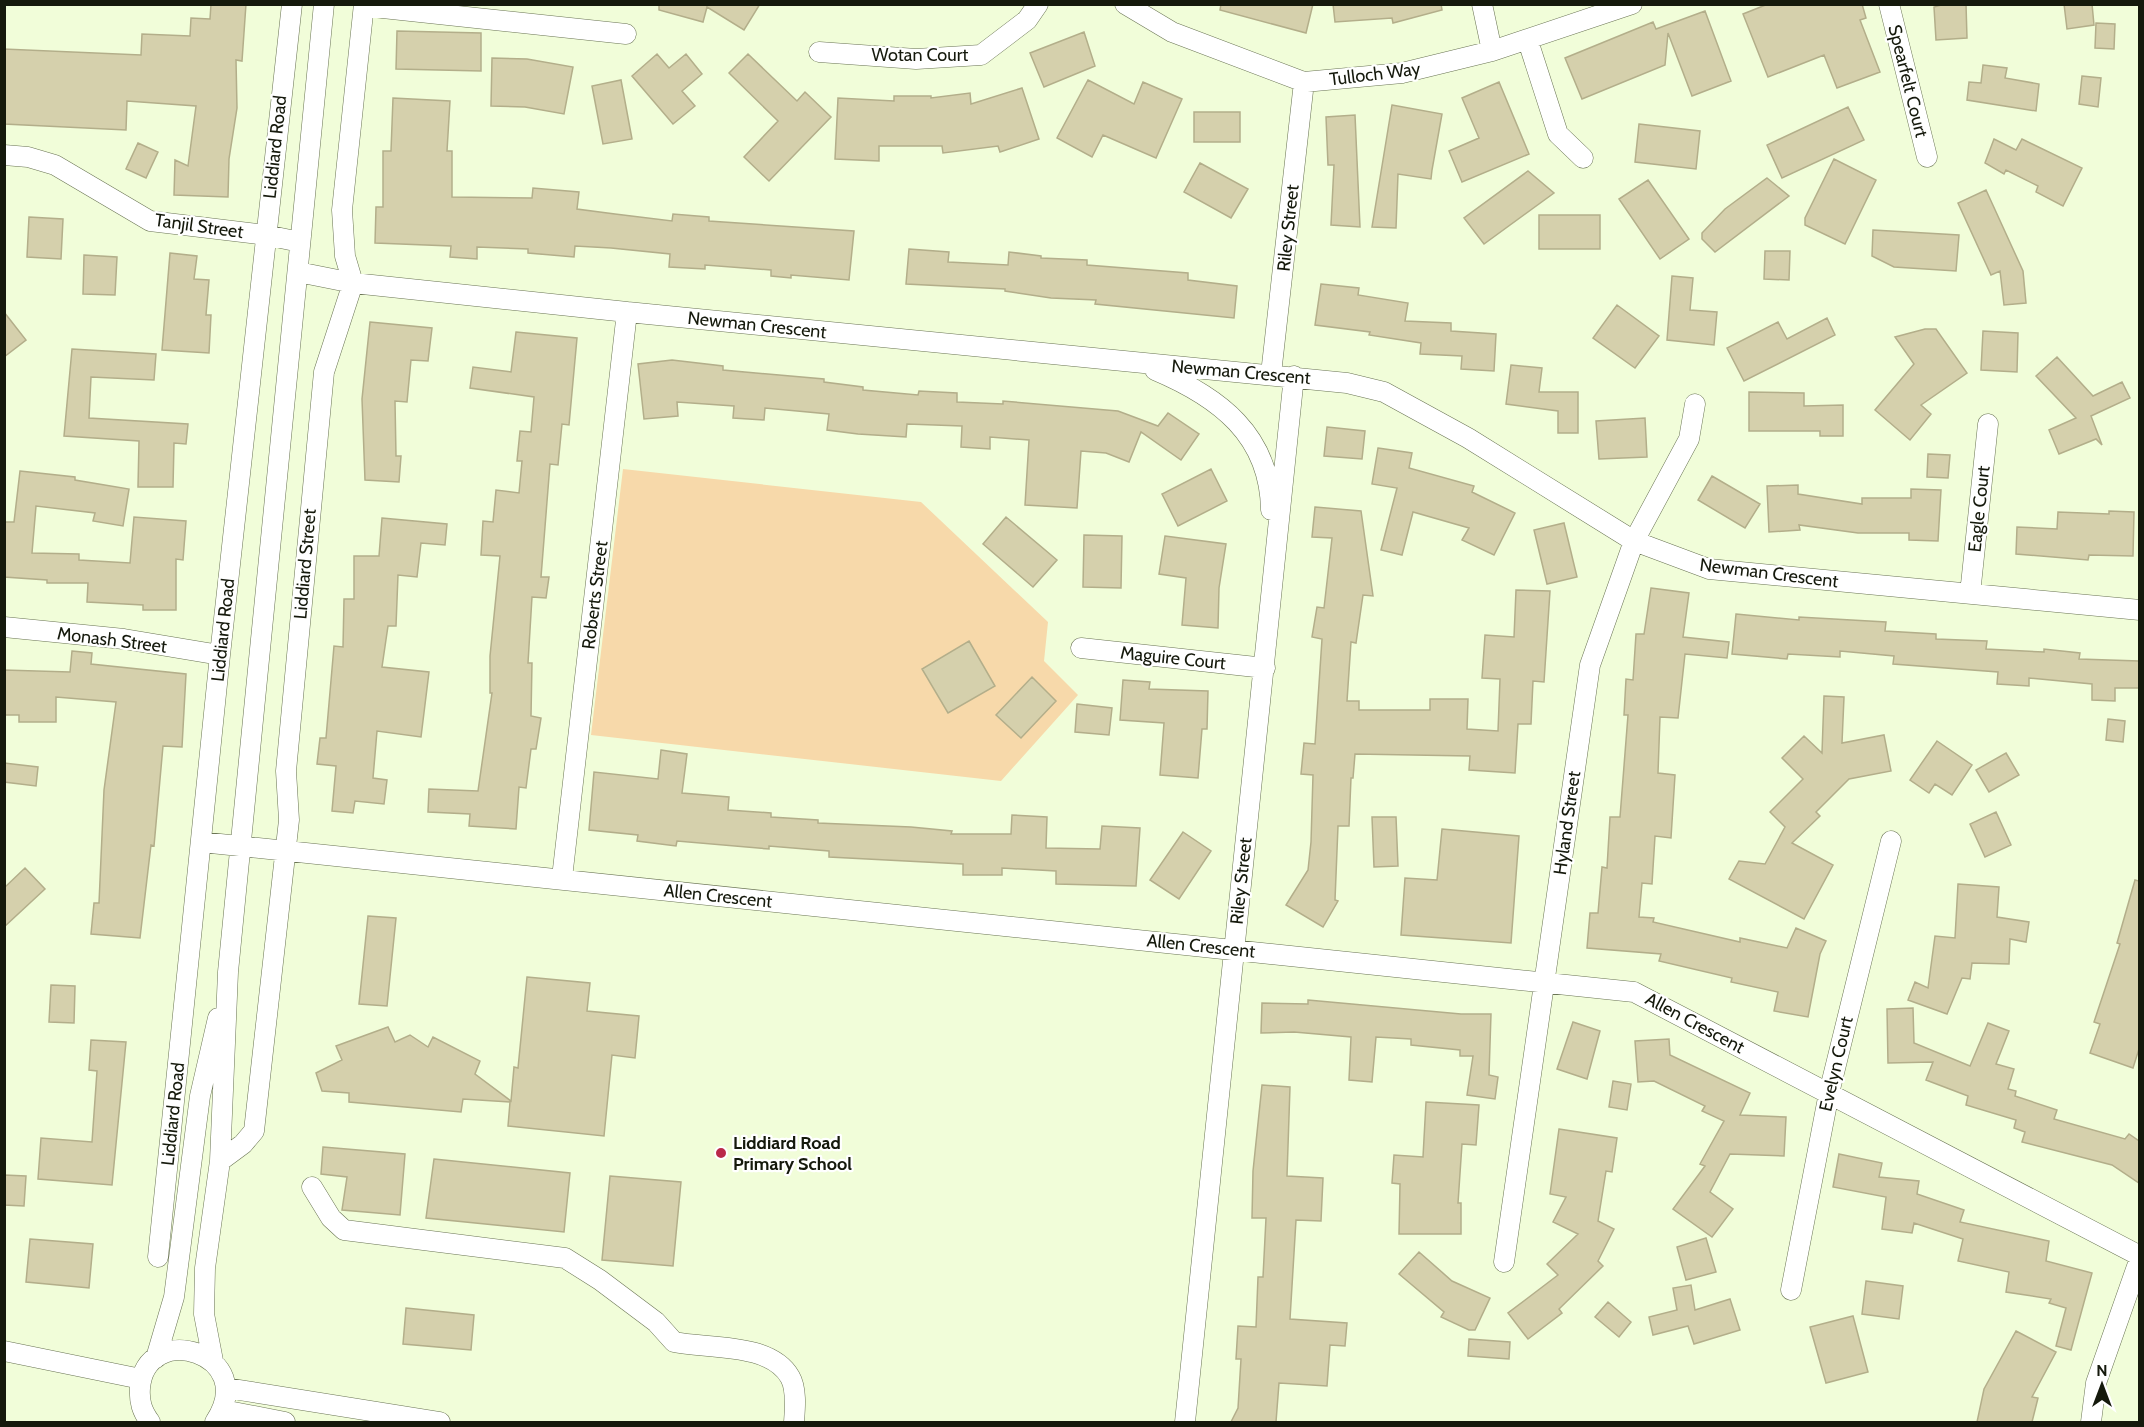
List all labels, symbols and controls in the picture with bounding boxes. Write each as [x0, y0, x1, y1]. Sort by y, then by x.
street label: Spearfelt Court [1883, 22, 1933, 140]
street label: Wotan Court [872, 44, 968, 66]
street label: Tulloch Way [1328, 58, 1422, 90]
street label: Liddiard Road [259, 94, 291, 200]
street label: Riley Street [1273, 183, 1303, 273]
street label: Tanjil Street [153, 209, 245, 243]
street label: Newman Crescent [686, 307, 828, 343]
street label: Newman Crescent [1171, 355, 1311, 389]
street label: Eagle Court [1964, 465, 1994, 553]
street label: Liddiard Street [289, 508, 321, 620]
street label: Roberts Street [577, 539, 613, 651]
street label: Newman Crescent [1698, 554, 1840, 592]
street label: Liddiard Road [207, 577, 239, 683]
street label: Monash Street [56, 622, 168, 658]
street label: Maguire Court [1119, 642, 1227, 674]
street label: Hyland Street [1549, 770, 1585, 876]
street label: Riley Street [1226, 836, 1256, 926]
street label: Allen Crescent [663, 879, 773, 913]
street label: Allen Crescent [1146, 929, 1256, 963]
street label: Allen Crescent [1642, 988, 1748, 1058]
street label: Evelyn Court [1814, 1014, 1858, 1114]
street label: Liddiard Road [157, 1061, 189, 1167]
place label: Liddiard Road Primary School [733, 1132, 852, 1175]
marker: Liddiard Road Primary School [714, 1146, 728, 1160]
north arrow [2072, 1355, 2132, 1415]
text: N [2096, 1361, 2108, 1380]

